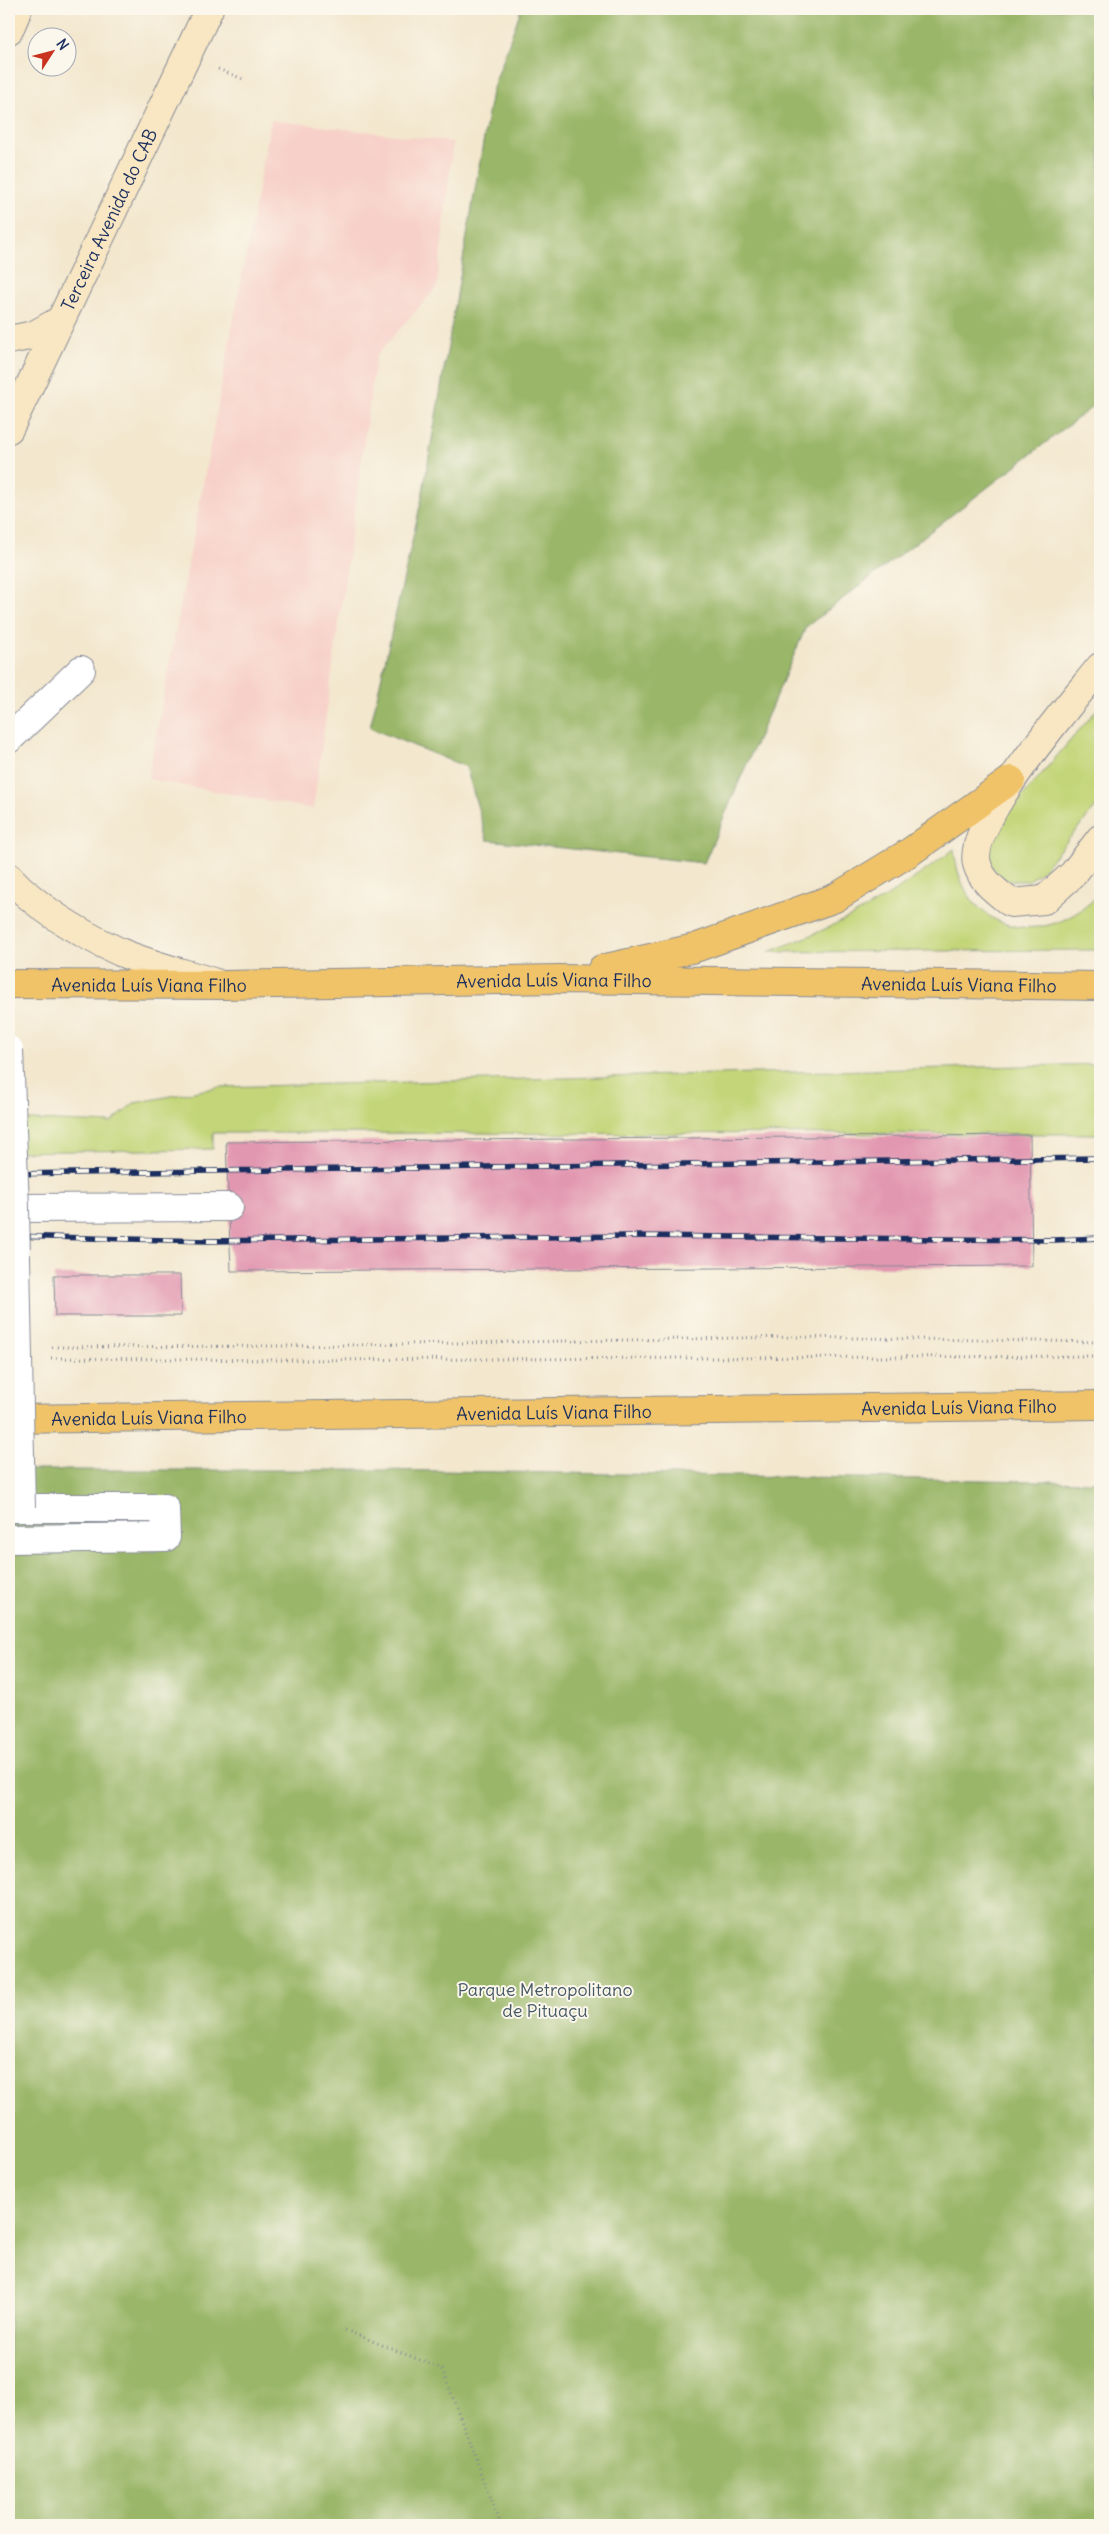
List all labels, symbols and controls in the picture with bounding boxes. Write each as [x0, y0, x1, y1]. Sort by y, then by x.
north arrow [28, 28, 78, 78]
text: N [52, 35, 73, 54]
street label: Terceira Avenida do CAB [56, 125, 162, 314]
street label: Avenida Luís Viana Filho [456, 968, 652, 992]
street label: Avenida Luís Viana Filho [861, 971, 1057, 997]
street label: Avenida Luís Viana Filho [51, 973, 247, 997]
street label: Avenida Luís Viana Filho [861, 1394, 1057, 1420]
street label: Avenida Luís Viana Filho [456, 1399, 652, 1425]
street label: Avenida Luís Viana Filho [51, 1404, 247, 1430]
park label: Parque Metropolitano de Pituaçu [457, 1978, 633, 2022]

